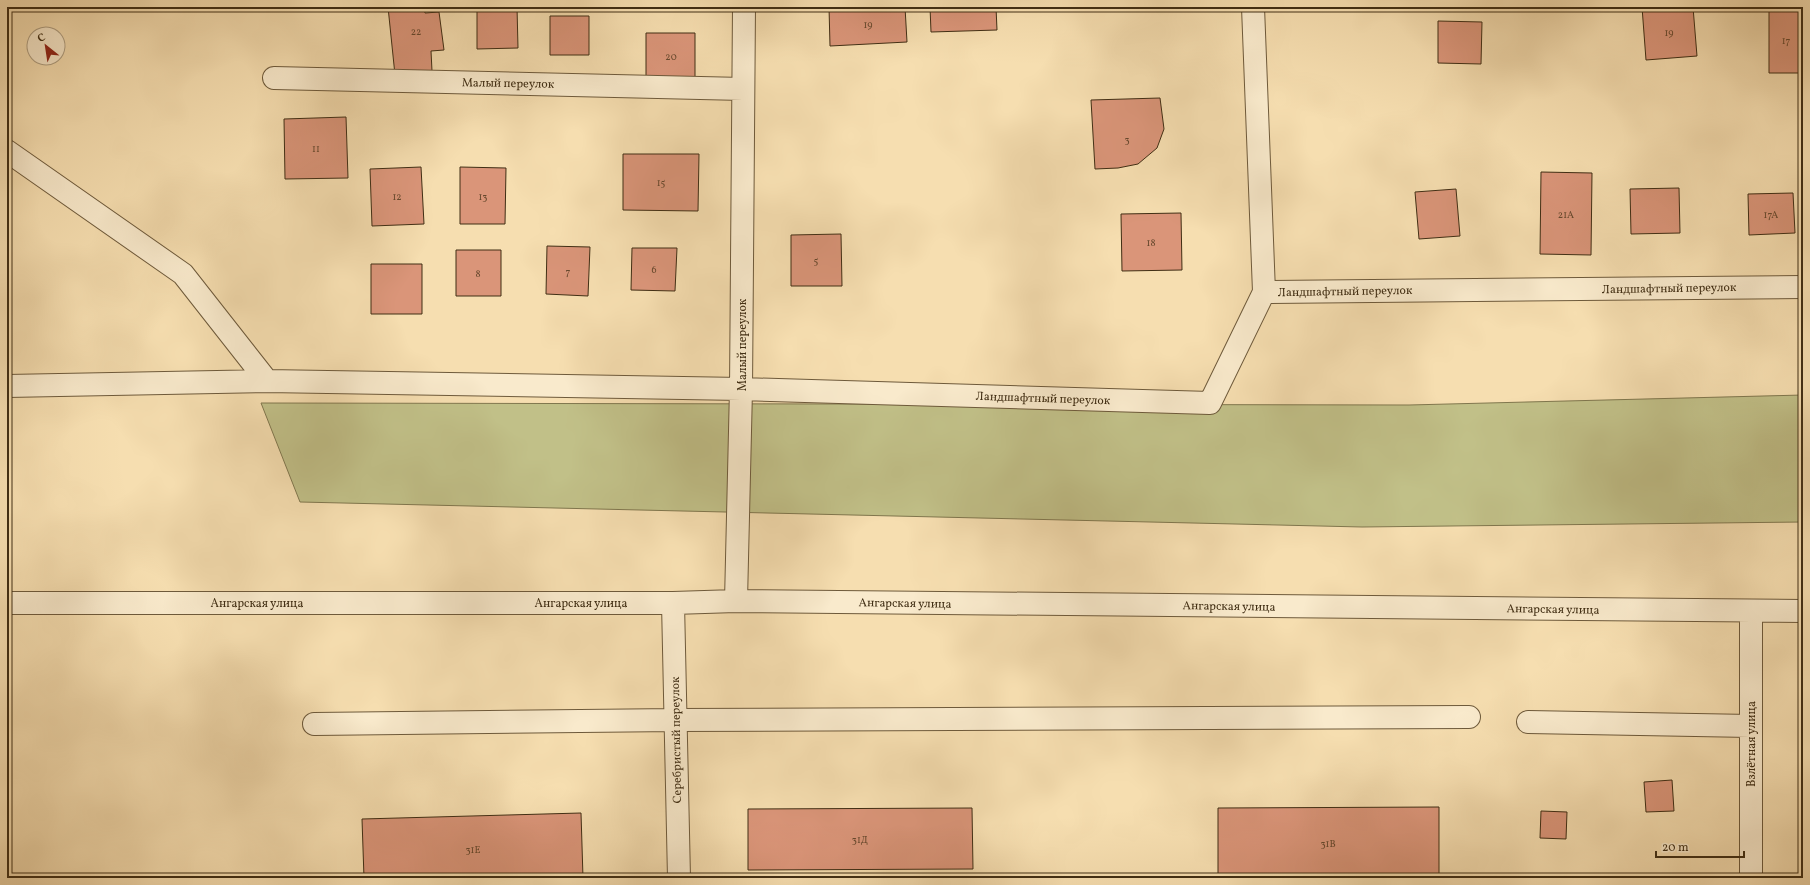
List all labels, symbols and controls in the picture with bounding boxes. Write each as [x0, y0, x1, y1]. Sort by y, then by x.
house number: 19 [863, 18, 873, 32]
house number: 22 [411, 25, 421, 39]
north arrow [26, 26, 66, 66]
house number: 19 [1664, 26, 1674, 40]
text: С [35, 30, 49, 47]
house number: 17 [1782, 34, 1791, 48]
house number: 20 [665, 50, 677, 64]
street label: Малый переулок [462, 75, 555, 93]
house number: 3 [1124, 133, 1130, 147]
house number: 11 [312, 142, 320, 156]
house number: 15 [657, 176, 666, 190]
house number: 12 [392, 190, 402, 204]
house number: 13 [478, 190, 488, 204]
house number: 21А [1558, 208, 1574, 222]
house number: 17А [1764, 208, 1778, 222]
house number: 18 [1147, 236, 1155, 250]
house number: 5 [814, 254, 819, 268]
house number: 6 [651, 263, 657, 277]
house number: 7 [566, 265, 571, 279]
house number: 8 [475, 267, 481, 281]
street label: Ландшафтный переулок [1602, 280, 1737, 298]
street label: Ландшафтный переулок [1278, 283, 1413, 301]
street label: Малый переулок [735, 298, 751, 391]
street label: Ландшафтный переулок [975, 389, 1111, 409]
street label: Ангарская улица [858, 595, 952, 613]
street label: Ангарская улица [211, 596, 303, 612]
street label: Ангарская улица [535, 596, 627, 612]
street label: Ангарская улица [1182, 598, 1276, 616]
street label: Ангарская улица [1506, 601, 1600, 619]
street label: Серебристый переулок [668, 676, 686, 804]
street label: Взлётная улица [1744, 701, 1760, 787]
house number: 31Д [852, 833, 868, 847]
scale bar [1656, 833, 1744, 859]
house number: 31В [1320, 837, 1336, 851]
text: 20 m [1662, 840, 1689, 856]
house number: 31Е [465, 843, 481, 857]

